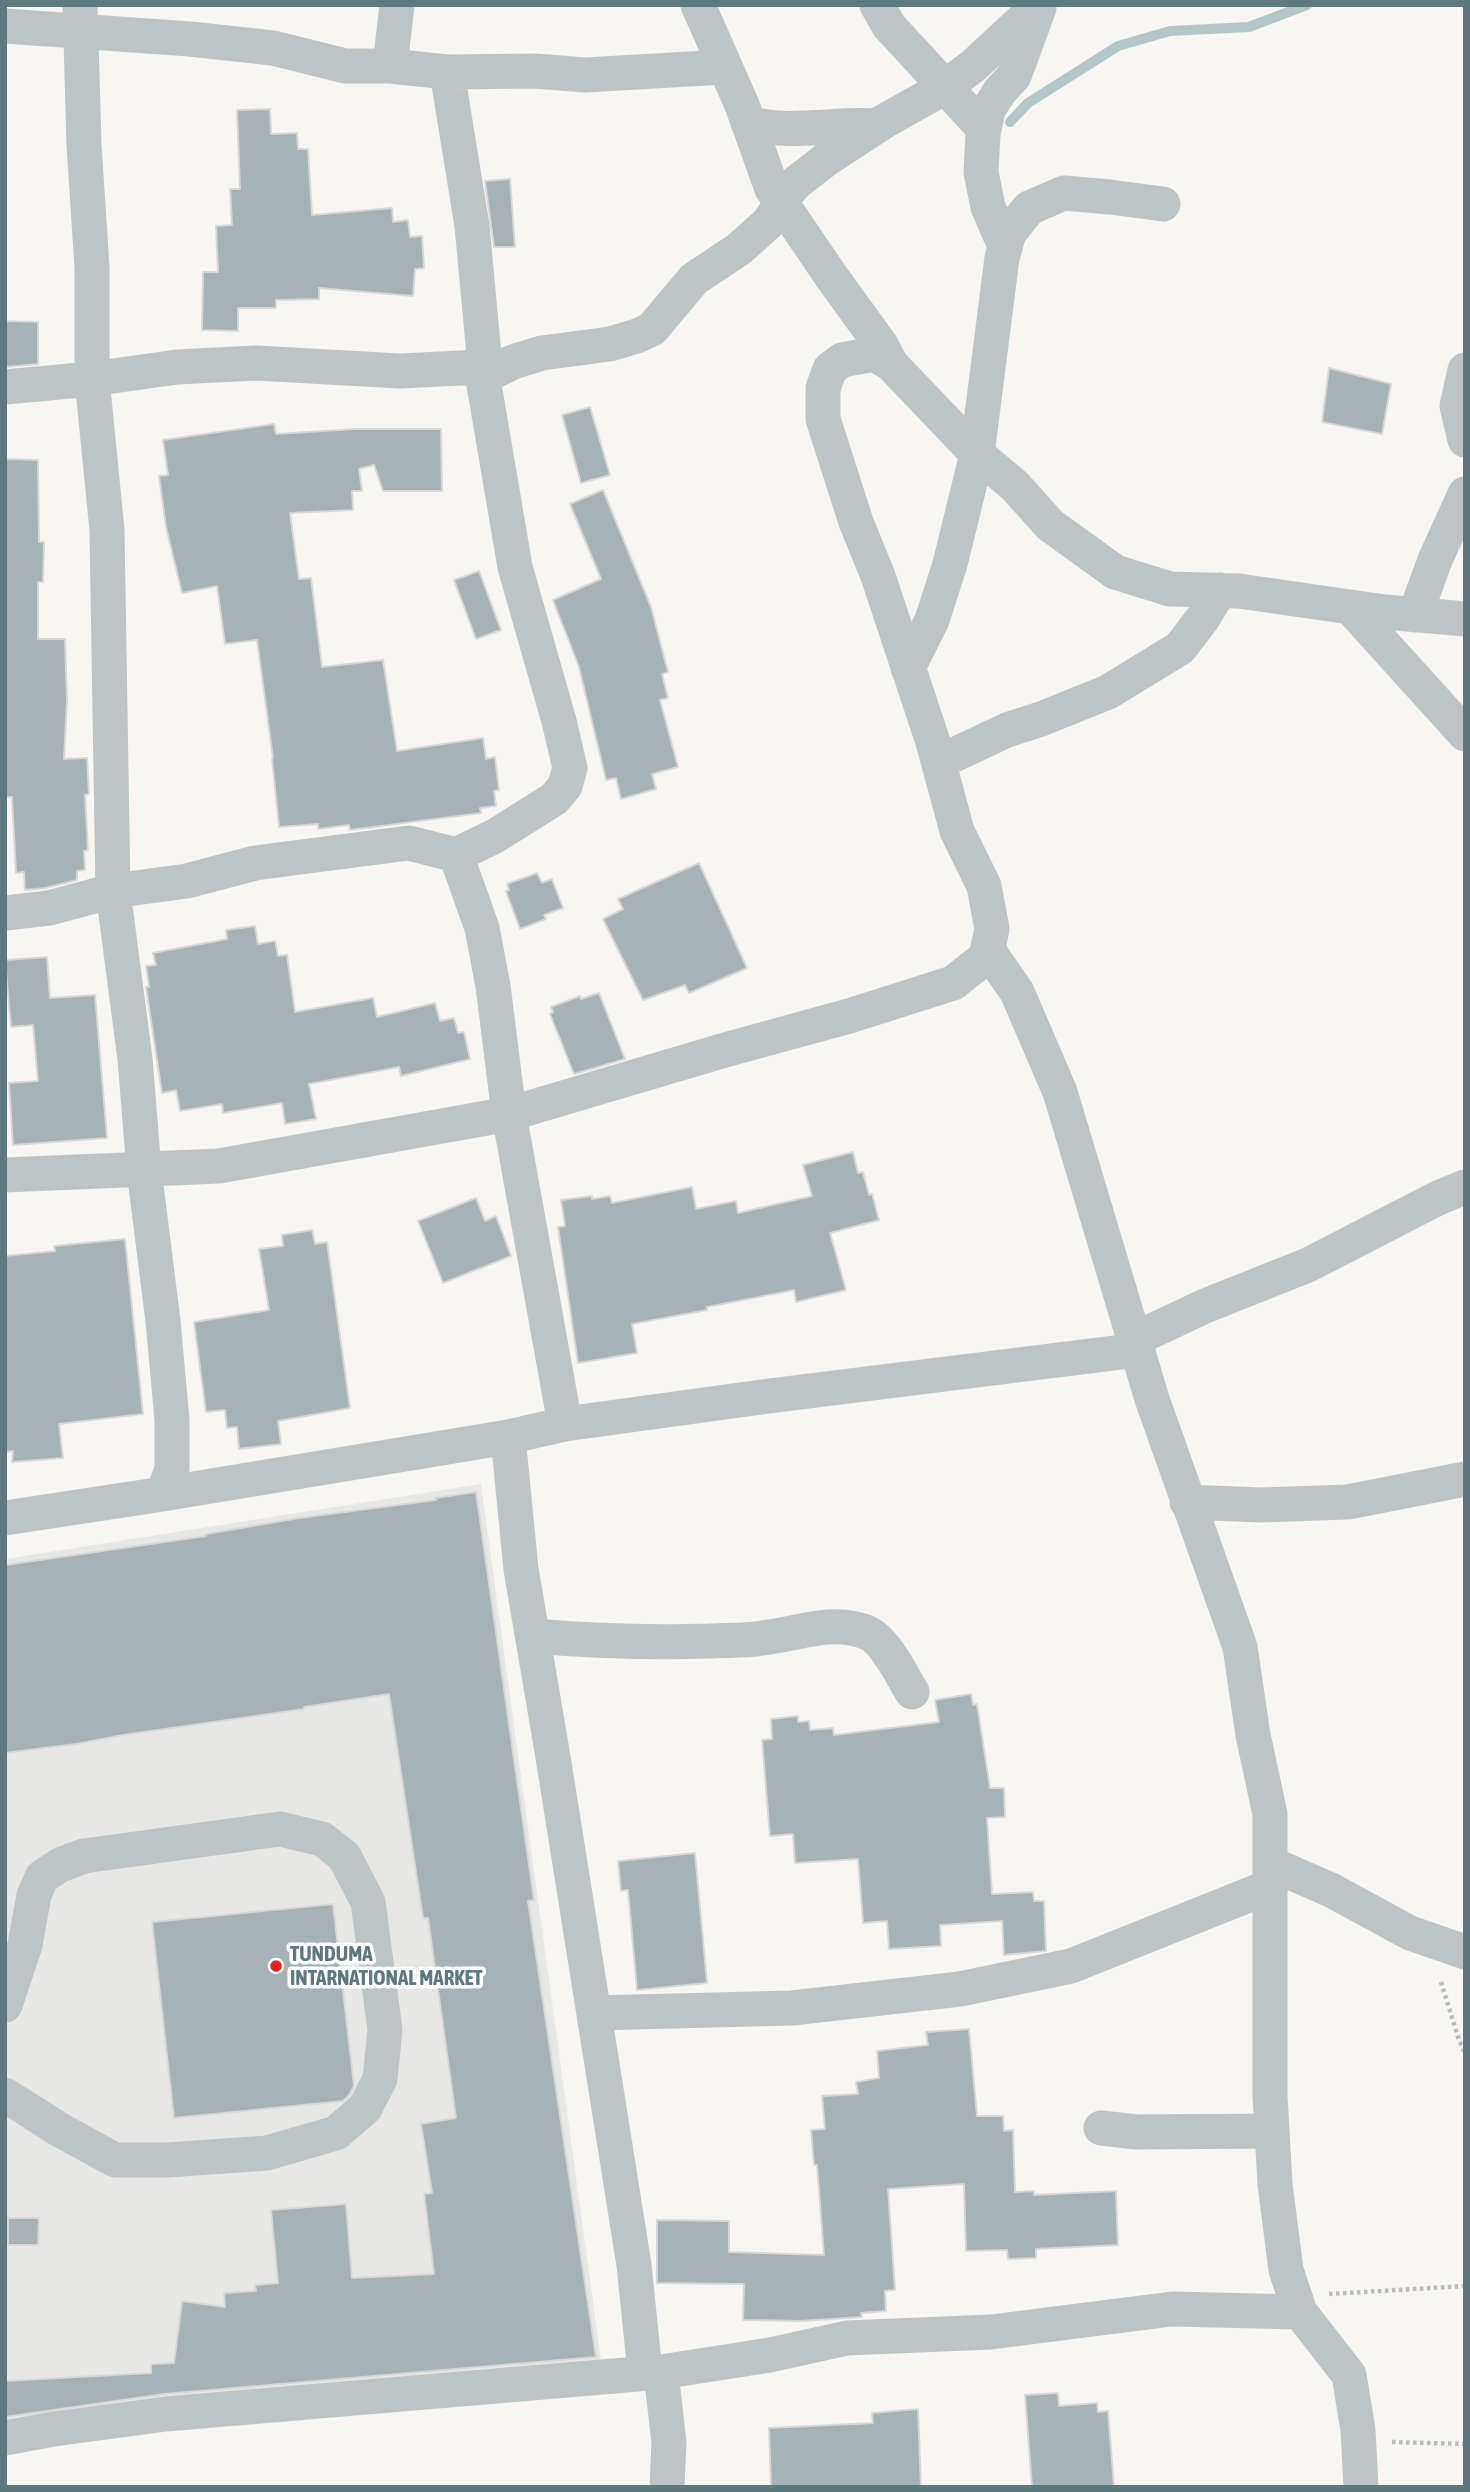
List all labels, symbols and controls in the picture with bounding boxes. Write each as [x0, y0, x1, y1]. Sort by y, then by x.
place label: TUNDUMA INTARNATIONAL MARKET [290, 1941, 483, 1991]
marker: TUNDUMA INTARNATIONAL MARKET [268, 1958, 284, 1974]

